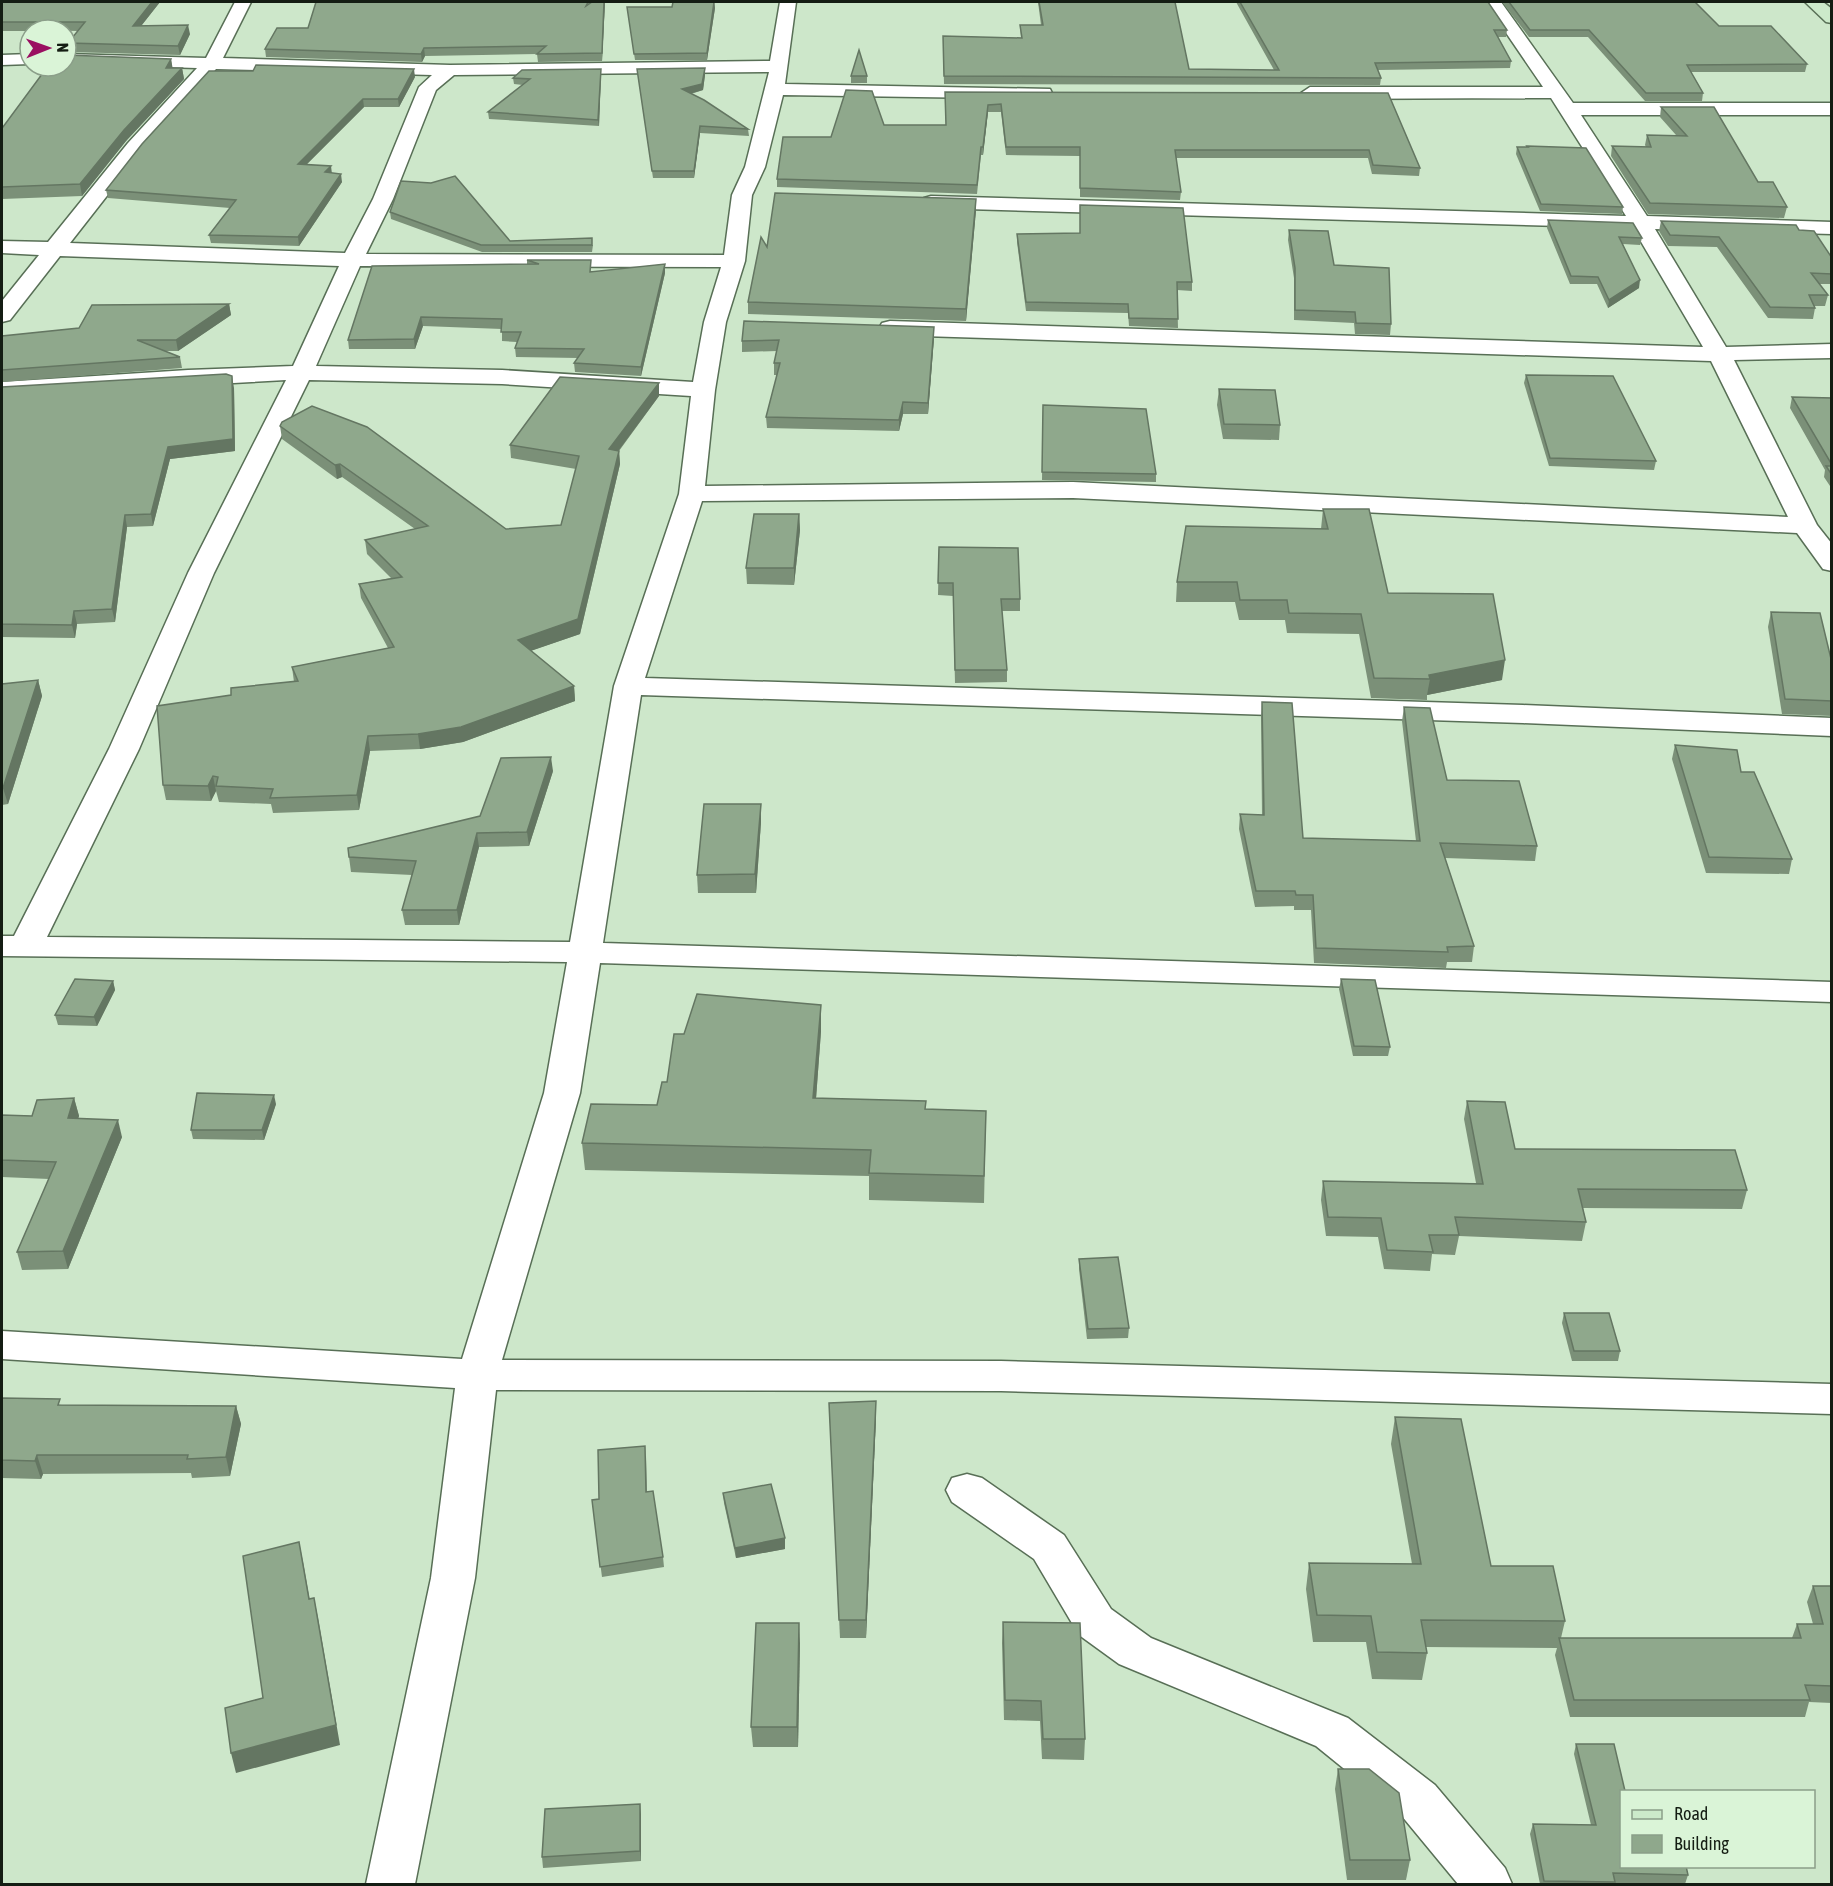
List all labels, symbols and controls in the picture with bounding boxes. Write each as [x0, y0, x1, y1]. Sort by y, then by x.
north arrow [18, 18, 78, 78]
text: N [54, 43, 72, 53]
legend [1620, 1790, 1815, 1868]
text: Road [1674, 1803, 1708, 1824]
text: Building [1674, 1833, 1729, 1854]

